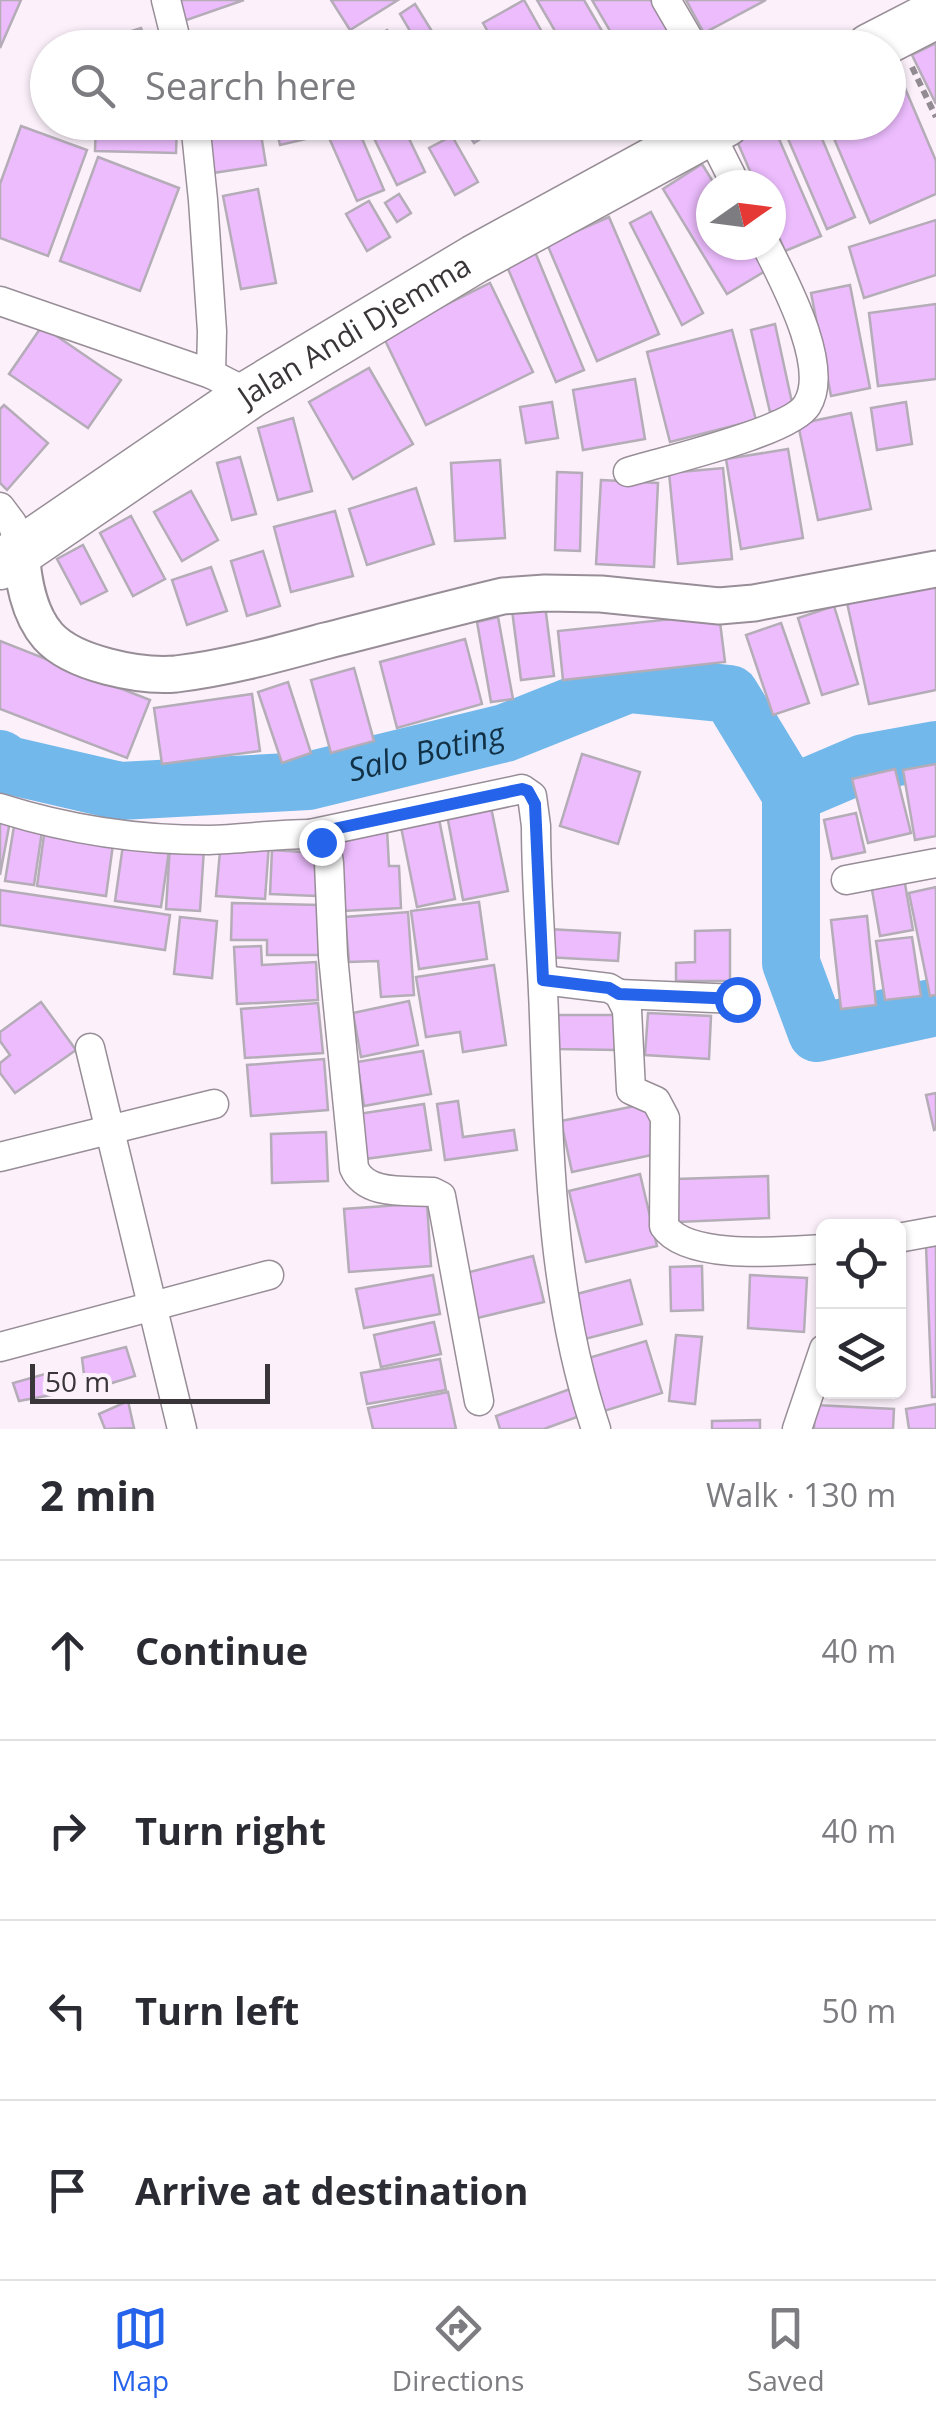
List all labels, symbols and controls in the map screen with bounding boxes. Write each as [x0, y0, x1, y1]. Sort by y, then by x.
search box [30, 30, 906, 140]
icon: search [65, 58, 120, 113]
text: Search here [145, 59, 357, 111]
north arrow [696, 170, 786, 260]
street label: Jalan Andi Djemma [227, 244, 478, 417]
water label: Salo Boting [343, 711, 510, 790]
route end [299, 820, 345, 866]
route start [715, 977, 761, 1023]
map controls [816, 1219, 906, 1399]
button: locate [816, 1219, 906, 1309]
button: layers [816, 1309, 906, 1399]
scale bar [30, 1359, 270, 1404]
text: 50 m [45, 1362, 110, 1400]
text: 2 min [40, 1466, 157, 1523]
text: Walk · 130 m [706, 1473, 896, 1516]
icon: ahead [40, 1623, 95, 1678]
text: Continue [135, 1624, 308, 1676]
text: 40 m [821, 1629, 896, 1672]
icon: right [40, 1803, 95, 1858]
text: Turn right [135, 1804, 326, 1856]
text: 40 m [821, 1809, 896, 1852]
icon: left [40, 1983, 95, 2038]
text: Turn left [135, 1984, 299, 2036]
text: 50 m [821, 1989, 896, 2032]
icon: arrive [40, 2163, 95, 2218]
text: Arrive at destination [135, 2164, 529, 2216]
tab: Map [111, 2301, 169, 2399]
tab: Directions [392, 2301, 524, 2399]
tab: Saved [747, 2301, 825, 2399]

